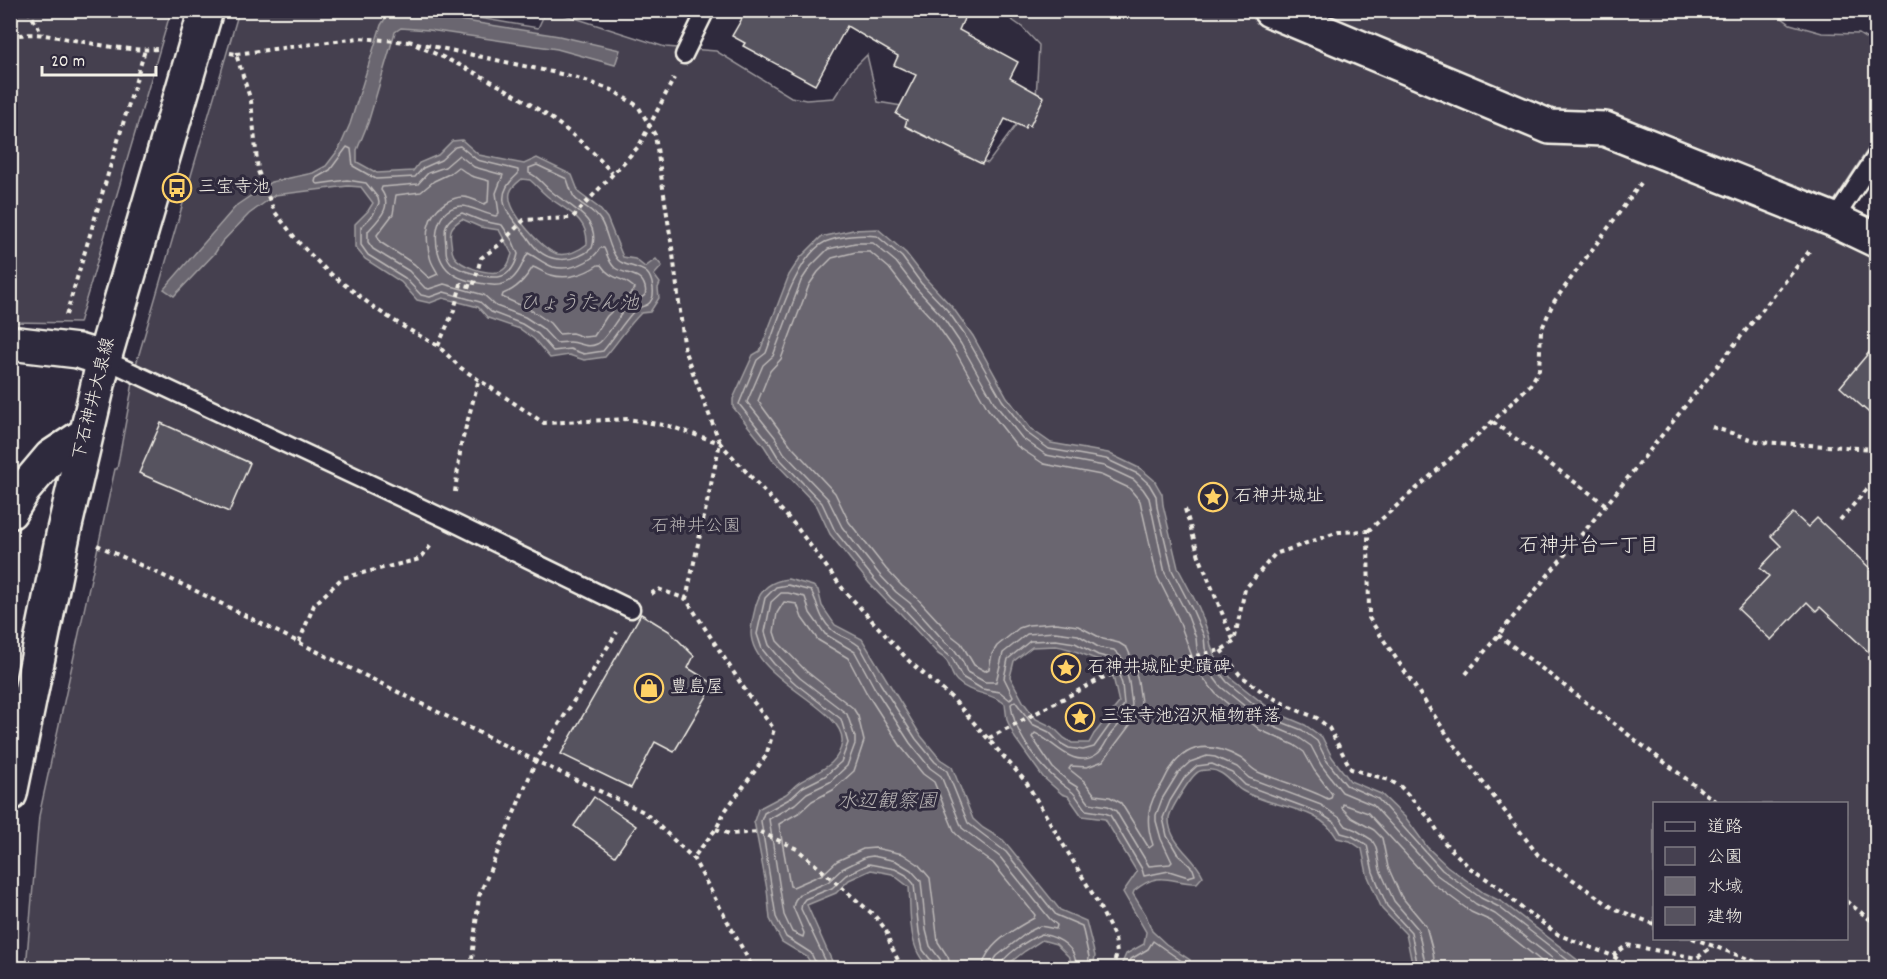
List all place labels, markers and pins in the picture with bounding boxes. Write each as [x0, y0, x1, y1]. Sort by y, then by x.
bus stop icon: 三宝寺池 [161, 172, 193, 204]
place label: 三宝寺池 [198, 176, 270, 201]
place icon: 石神井城址 [1197, 481, 1229, 513]
place label: 石神井城址 [1234, 485, 1324, 510]
place icon: 石神井城阯史蹟碑 [1050, 652, 1082, 684]
place label: 石神井城阯史蹟碑 [1087, 656, 1231, 681]
shop icon: 豊島屋 [633, 672, 665, 704]
place label: 豊島屋 [670, 676, 724, 701]
place icon: 三宝寺池沼沢植物群落 [1064, 701, 1096, 733]
place label: 三宝寺池沼沢植物群落 [1101, 705, 1281, 730]

